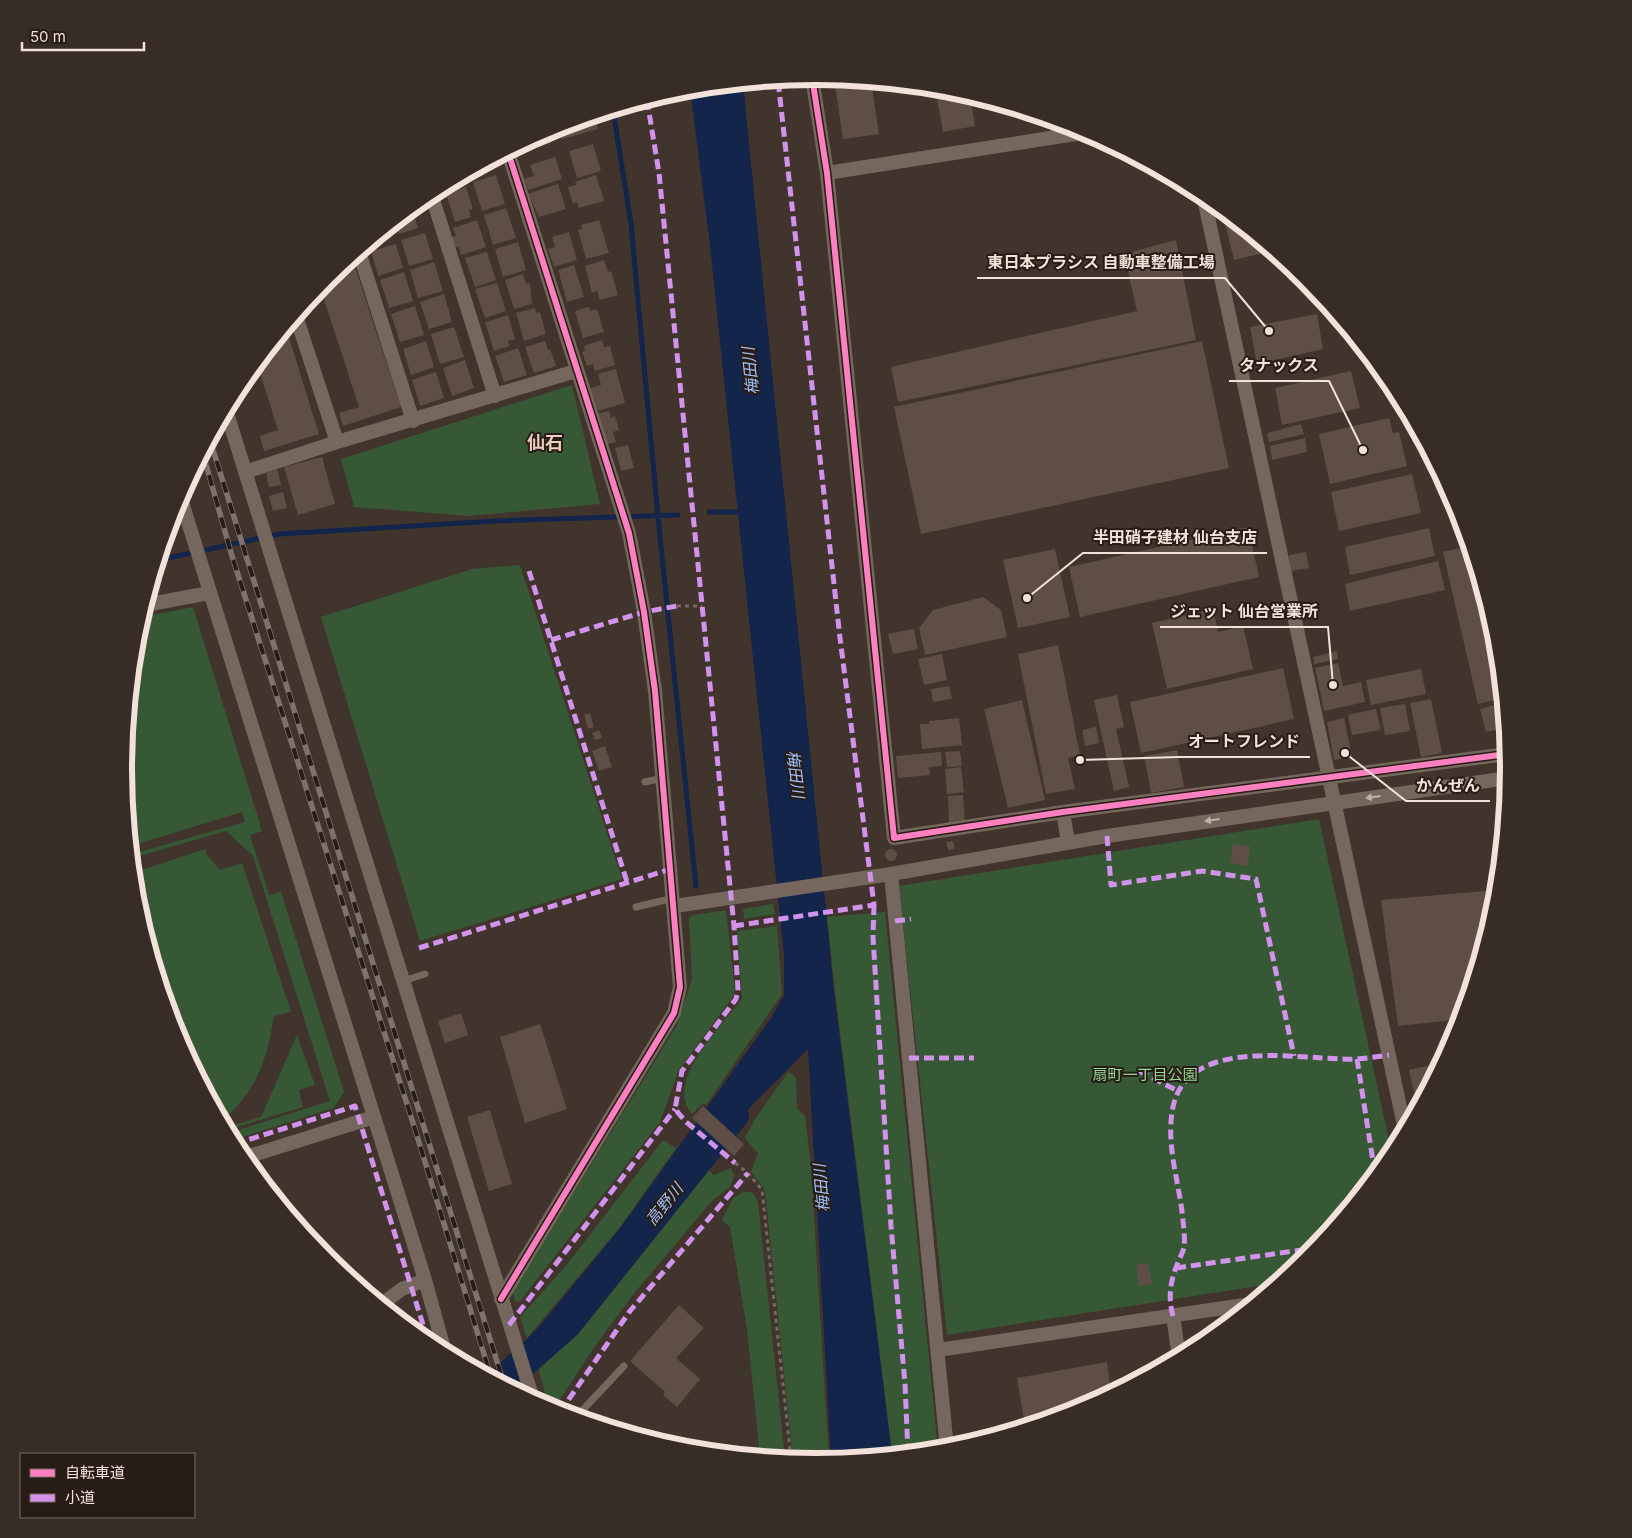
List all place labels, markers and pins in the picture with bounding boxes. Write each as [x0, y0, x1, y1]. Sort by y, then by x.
callout: 東日本プラシス 自動車整備工場 [977, 247, 1225, 278]
callout: タナックス [1229, 350, 1329, 381]
callout: 半田硝子建材 仙台支店 [1083, 522, 1267, 553]
callout: ジェット 仙台営業所 [1160, 596, 1328, 627]
callout: オートフレンド [1178, 726, 1310, 757]
callout: かんぜん [1406, 770, 1490, 801]

